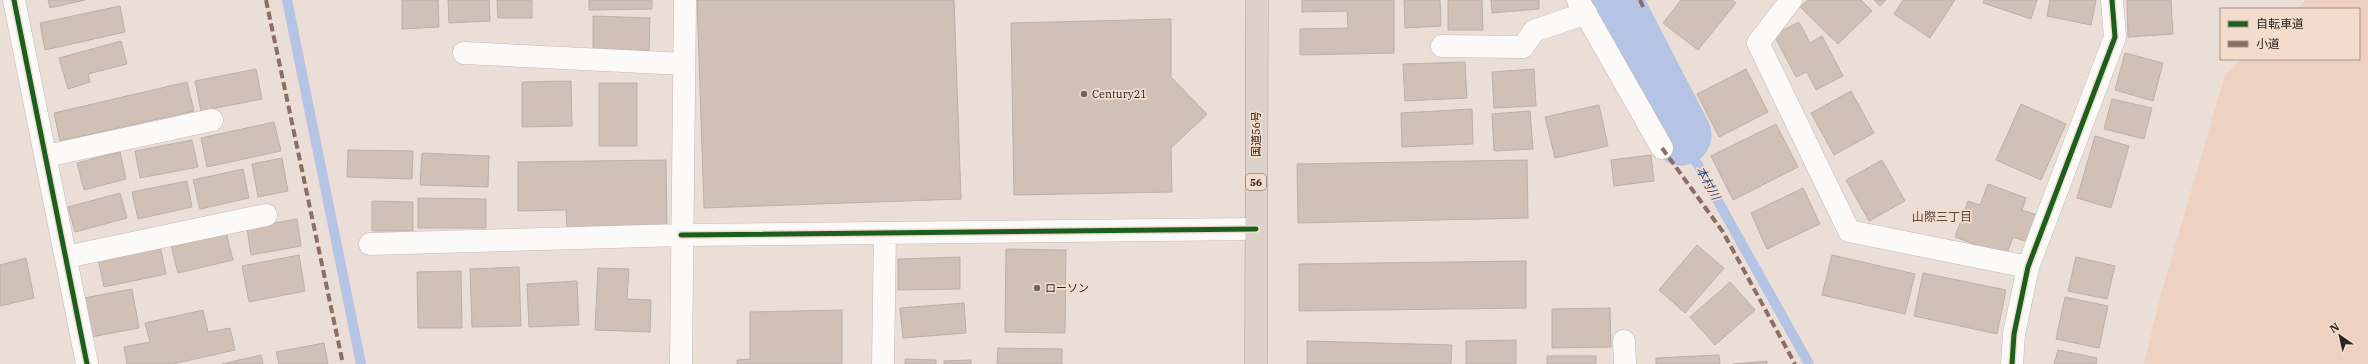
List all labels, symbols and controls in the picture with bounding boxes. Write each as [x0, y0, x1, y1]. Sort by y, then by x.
legend [2220, 8, 2360, 60]
text: 自転車道 [2256, 16, 2304, 31]
text: 小道 [2256, 36, 2280, 51]
place label: Century21 [1092, 87, 1147, 101]
marker: Century21 [1079, 89, 1089, 99]
street label: 国道56号 [1249, 111, 1263, 157]
water label: 本村川 [1693, 163, 1725, 204]
road number: 56 [1246, 174, 1266, 190]
district label: 山際三丁目 [1912, 209, 1972, 224]
place label: ローソン [1045, 281, 1089, 295]
marker: ローソン [1032, 283, 1042, 293]
north arrow [2320, 316, 2360, 356]
text: N [2327, 319, 2342, 336]

